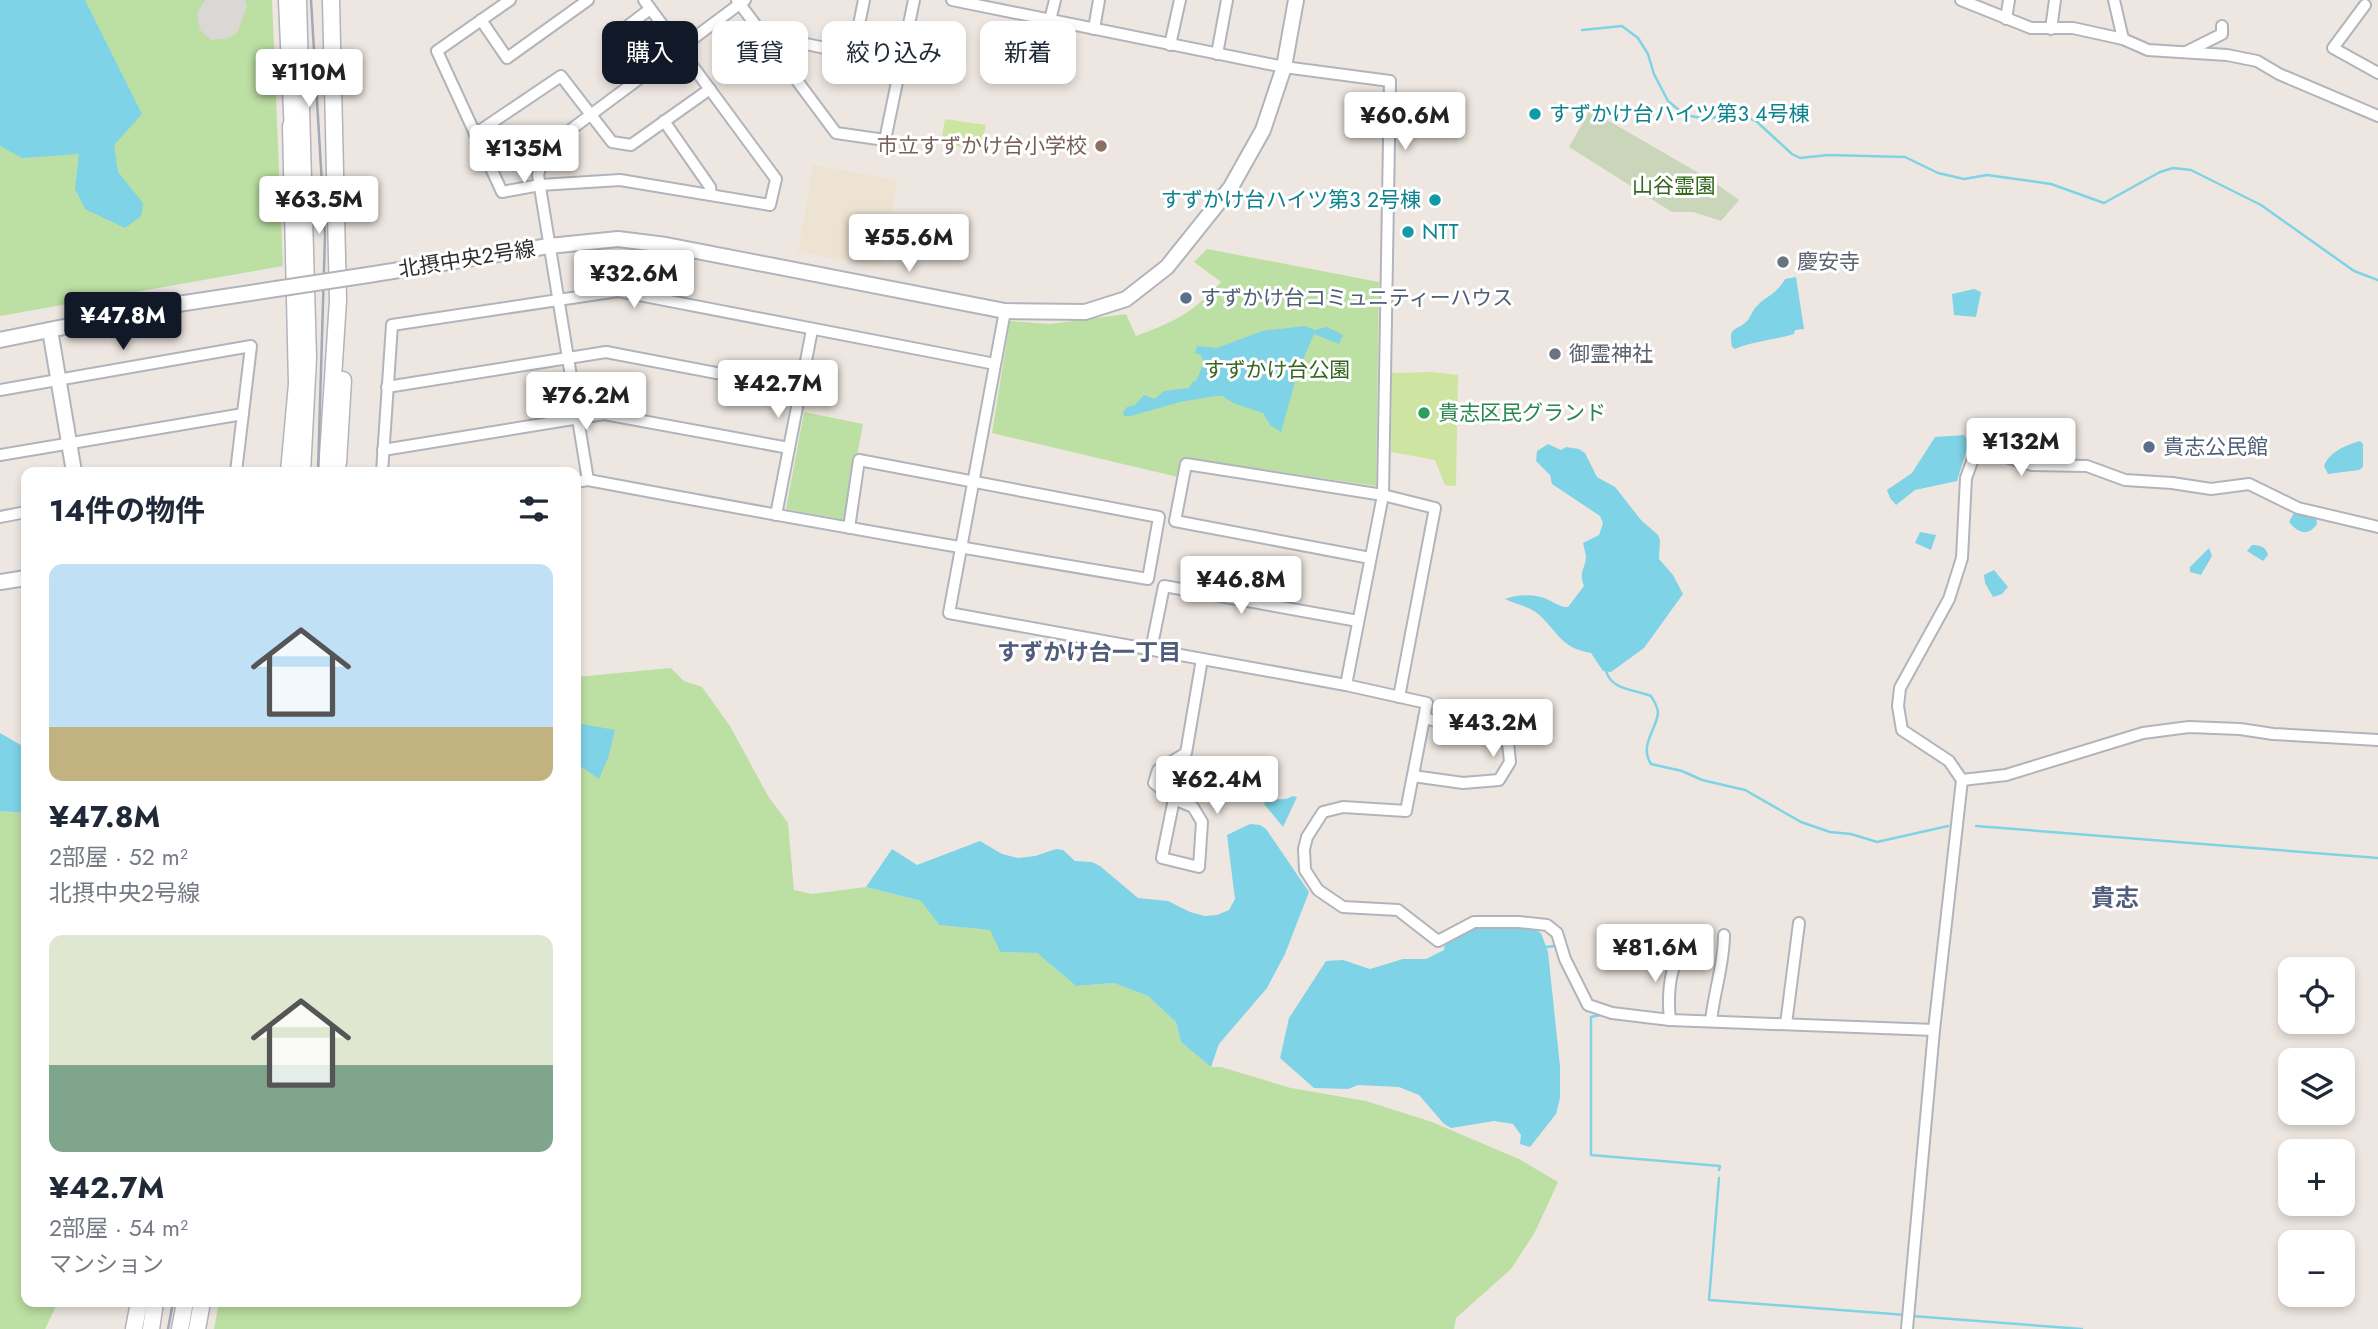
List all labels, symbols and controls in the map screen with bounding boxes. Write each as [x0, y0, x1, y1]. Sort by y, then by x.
chip: 購入 [602, 21, 698, 84]
chip: 賃貸 [712, 21, 808, 84]
chip: 絞り込み [822, 21, 966, 84]
chip: 新着 [980, 21, 1076, 84]
pin: ¥110M [260, 50, 358, 109]
text: ¥110M [272, 55, 346, 89]
pin: ¥60.6M [1348, 92, 1462, 152]
text: ¥60.6M [1360, 98, 1450, 132]
place label: すずかけ台ハイツ第3 4号棟 [1549, 99, 1810, 129]
marker: すずかけ台ハイツ第3 4号棟 [1527, 106, 1543, 122]
pin: ¥135M [475, 125, 573, 185]
text: ¥135M [486, 131, 562, 165]
place label: 市立すずかけ台小学校 [877, 131, 1087, 161]
marker: 市立すずかけ台小学校 [1093, 138, 1109, 154]
park label: 山谷霊園 [1632, 171, 1716, 201]
pin: ¥63.5M [262, 176, 376, 236]
text: ¥63.5M [275, 182, 363, 216]
place label: すずかけ台ハイツ第3 2号棟 [1161, 185, 1421, 215]
marker: すずかけ台ハイツ第3 2号棟 [1427, 192, 1443, 208]
pin: ¥55.6M [852, 215, 966, 274]
place label: NTT [1422, 217, 1459, 247]
text: ¥55.6M [865, 220, 953, 254]
marker: NTT [1400, 224, 1416, 240]
street label: 北摂中央２号線 [396, 233, 538, 285]
place label: 慶安寺 [1797, 247, 1860, 277]
pin: ¥32.6M [577, 250, 691, 310]
marker: 慶安寺 [1775, 254, 1791, 270]
text: ¥32.6M [590, 256, 678, 290]
place label: すずかけ台コミュニティーハウス [1200, 283, 1513, 313]
marker: すずかけ台コミュニティーハウス [1178, 290, 1194, 306]
pin: ¥47.8M [66, 292, 180, 352]
text: ¥47.8M [80, 298, 166, 332]
place label: 御霊神社 [1569, 339, 1653, 369]
marker: 御霊神社 [1547, 346, 1563, 362]
park label: すずかけ台公園 [1204, 355, 1351, 385]
pin: ¥42.7M [721, 360, 835, 420]
text: ¥42.7M [734, 366, 822, 400]
pin: ¥76.2M [529, 372, 643, 432]
text: ¥76.2M [542, 378, 630, 412]
place label: 貴志区民グランド [1438, 398, 1606, 428]
marker: 貴志区民グランド [1416, 405, 1432, 421]
pin: ¥132M [1972, 419, 2070, 478]
text: ¥132M [1983, 424, 2059, 458]
place label: 貴志公民館 [2163, 432, 2268, 462]
marker: 貴志公民館 [2141, 439, 2157, 455]
text: 14件の物件 [49, 489, 205, 532]
icon: filters [515, 490, 553, 528]
pin: ¥46.8M [1184, 556, 1298, 616]
text: ¥46.8M [1196, 562, 1286, 596]
icon: home [238, 609, 364, 735]
district label: すずかけ台一丁目 [997, 635, 1181, 669]
pin: ¥43.2M [1436, 700, 1550, 759]
text: ¥43.2M [1449, 705, 1537, 739]
pin: ¥62.4M [1160, 756, 1274, 816]
text: ¥62.4M [1172, 762, 1262, 796]
text: ¥47.8M [49, 795, 160, 838]
text: 2部屋 · 52 m² [49, 840, 188, 874]
text: 北摂中央２号線 [49, 876, 200, 910]
district label: 貴志 [2091, 880, 2139, 915]
pin: ¥81.6M [1598, 925, 1712, 984]
text: ¥81.6M [1613, 930, 1697, 964]
map controls [2278, 957, 2355, 1307]
button: locate [2278, 957, 2355, 1034]
icon: home [238, 980, 364, 1106]
button: layers [2278, 1048, 2355, 1125]
button: + [2278, 1139, 2355, 1216]
text: ¥42.7M [49, 1166, 164, 1209]
text: 2部屋 · 54 m² [49, 1211, 188, 1245]
button: − [2278, 1230, 2355, 1307]
text: マンション [49, 1247, 164, 1281]

